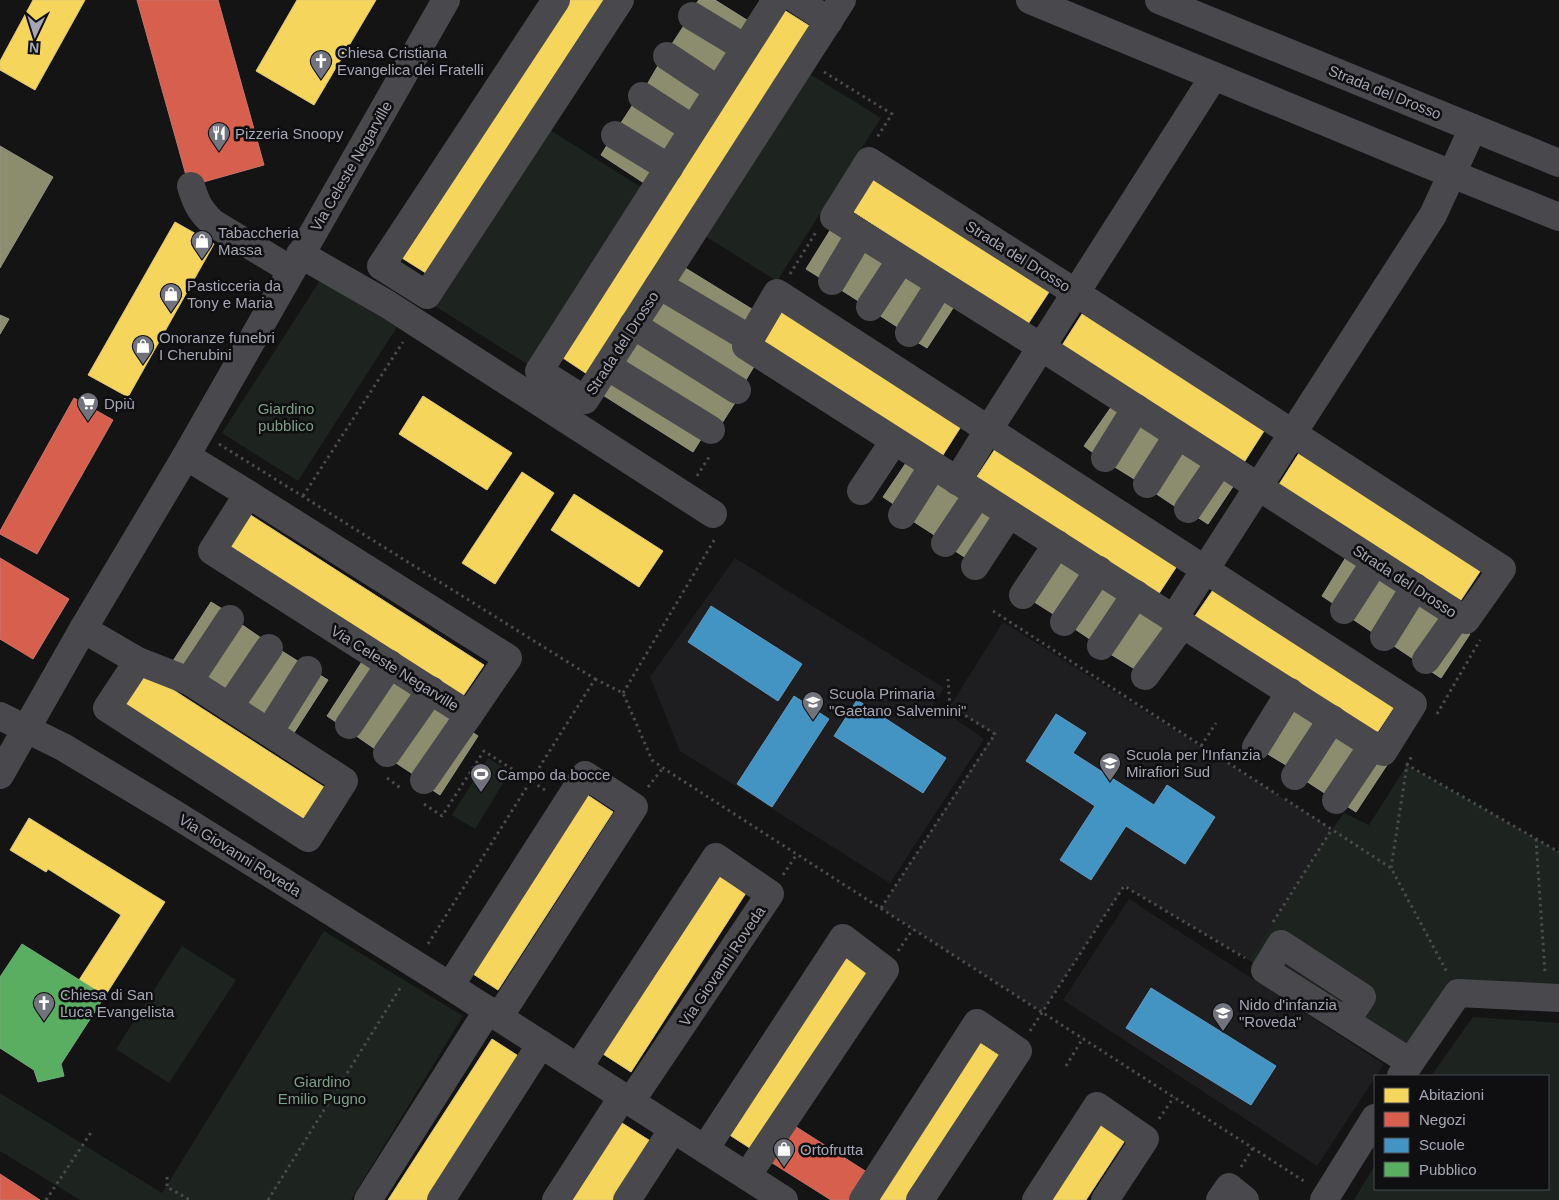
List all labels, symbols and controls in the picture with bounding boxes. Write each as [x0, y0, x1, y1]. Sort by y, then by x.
north arrow [10, 10, 60, 60]
text: N [28, 40, 40, 56]
place label: Chiesa Cristiana Evangelica dei Fratelli [337, 44, 484, 78]
church icon: Chiesa Cristiana Evangelica dei Fratelli [309, 49, 333, 80]
street label: Strada del Drosso [1326, 62, 1444, 122]
street label: Via Celeste Negarville [307, 98, 395, 234]
restaurant icon: Pizzeria Snoopy [207, 121, 231, 152]
place label: Pizzeria Snoopy [235, 125, 344, 142]
street label: Strada del Drosso [963, 217, 1073, 295]
place label: Tabaccheria Massa [218, 224, 300, 258]
shop icon: Tabaccheria Massa [190, 229, 214, 260]
place label: Pasticceria da Tony e Maria [187, 277, 282, 311]
shop icon: Pasticceria da Tony e Maria [159, 282, 183, 313]
street label: Strada del Drosso [582, 288, 662, 398]
place label: Onoranze funebri I Cherubini [159, 329, 275, 363]
shop icon: Onoranze funebri I Cherubini [131, 334, 155, 365]
supermarket icon: Dpiù [76, 391, 100, 422]
place label: Dpiù [104, 395, 135, 412]
park label: Giardino pubblico [258, 400, 314, 434]
street label: Strada del Drosso [1350, 541, 1460, 621]
street label: Via Celeste Negarville [328, 622, 462, 714]
place label: Scuola Primaria "Gaetano Salvemini" [829, 685, 966, 719]
school or university icon: Scuola Primaria "Gaetano Salvemini" [801, 690, 825, 721]
place label: Scuola per l'Infanzia Mirafiori Sud [1126, 746, 1261, 780]
school or university icon: Scuola per l'Infanzia Mirafiori Sud [1098, 751, 1122, 782]
sports icon: Campo da bocce [469, 762, 493, 793]
place label: Campo da bocce [497, 766, 610, 783]
street label: Via Giovanni Roveda [176, 811, 305, 900]
street label: Via Giovanni Roveda [676, 902, 769, 1029]
place label: Chiesa di San Luca Evangelista [60, 986, 175, 1020]
church icon: Chiesa di San Luca Evangelista [32, 991, 56, 1022]
place label: Nido d'infanzia "Roveda" [1239, 996, 1338, 1030]
school or university icon: Nido d'infanzia "Roveda" [1211, 1001, 1235, 1032]
park label: Giardino Emilio Pugno [278, 1073, 366, 1107]
legend [1374, 1075, 1549, 1190]
text: Abitazioni [1419, 1086, 1484, 1103]
text: Negozi [1419, 1111, 1466, 1128]
text: Scuole [1419, 1136, 1465, 1153]
shop icon: Ortofrutta [772, 1137, 796, 1168]
place label: Ortofrutta [800, 1141, 864, 1158]
text: Pubblico [1419, 1161, 1477, 1178]

